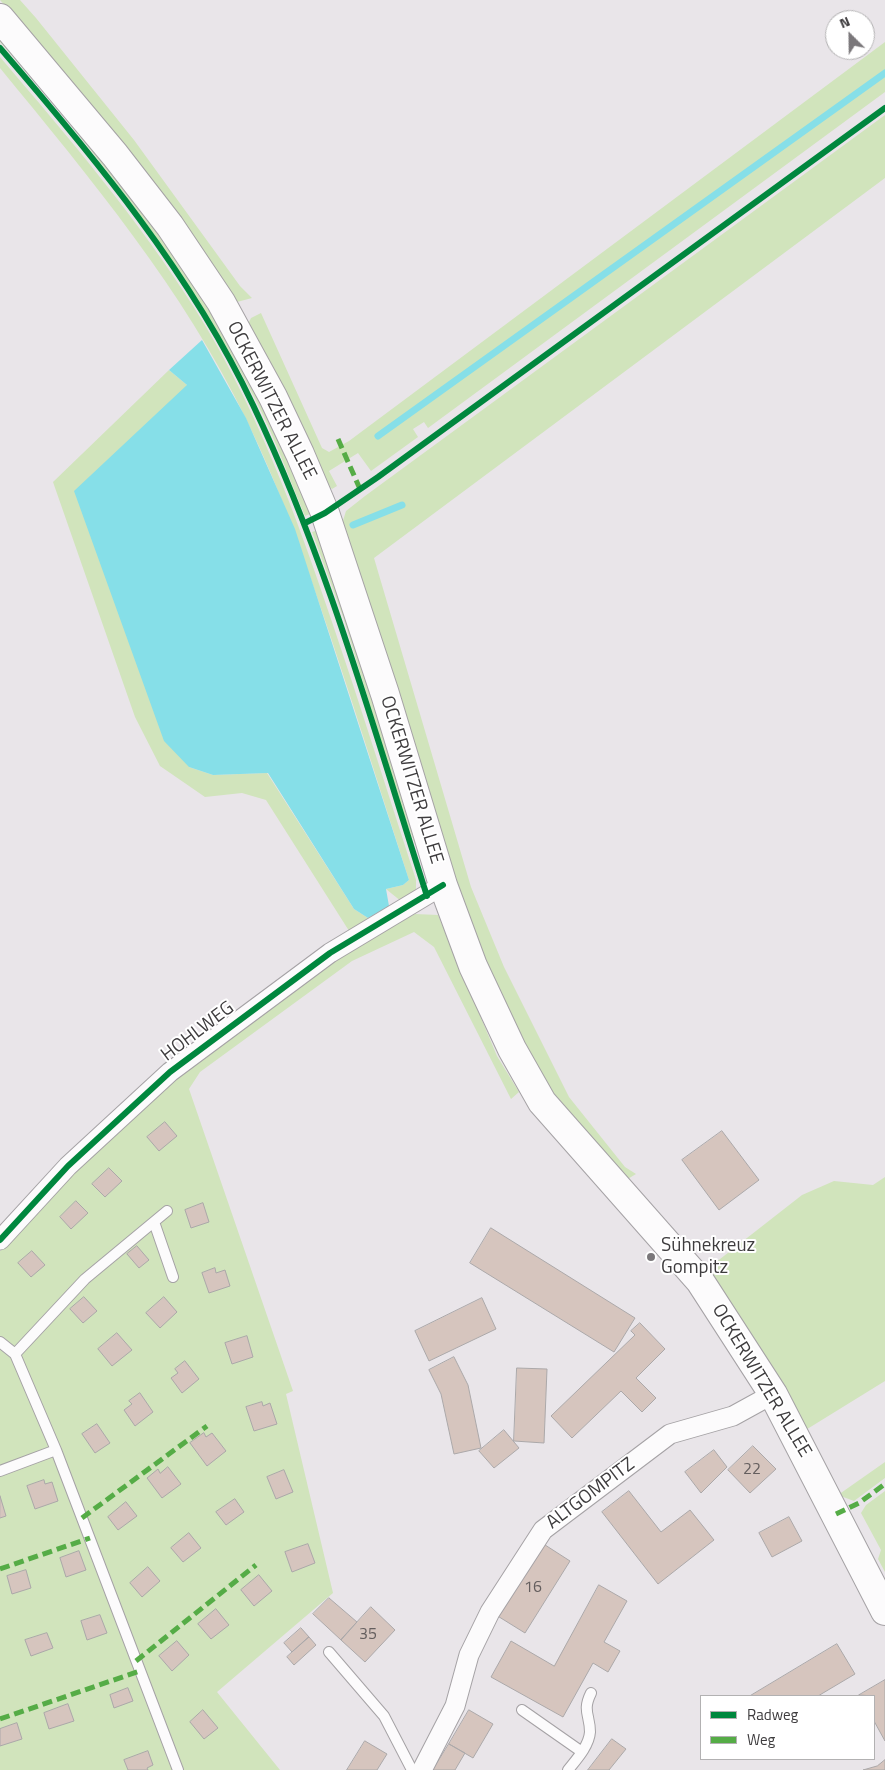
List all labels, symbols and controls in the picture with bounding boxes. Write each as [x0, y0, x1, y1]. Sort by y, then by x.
north arrow [825, 10, 875, 60]
text: N [836, 10, 853, 33]
street label: OCKERWITZER ALLEE [221, 318, 321, 484]
street label: OCKERWITZER ALLEE [375, 693, 447, 867]
street label: HOHLWEG [157, 997, 239, 1067]
place label: Sühnekreuz Gompitz [661, 1235, 755, 1279]
marker: Sühnekreuz Gompitz [645, 1251, 657, 1263]
street label: OCKERWITZER ALLEE [706, 1300, 816, 1462]
street label: ALTGOMPITZ [542, 1453, 640, 1535]
house number: 22 [743, 1460, 761, 1480]
house number: 16 [524, 1578, 542, 1598]
house number: 35 [359, 1625, 377, 1645]
legend [700, 1695, 875, 1760]
text: Radweg [747, 1703, 798, 1726]
text: Weg [747, 1728, 775, 1751]

